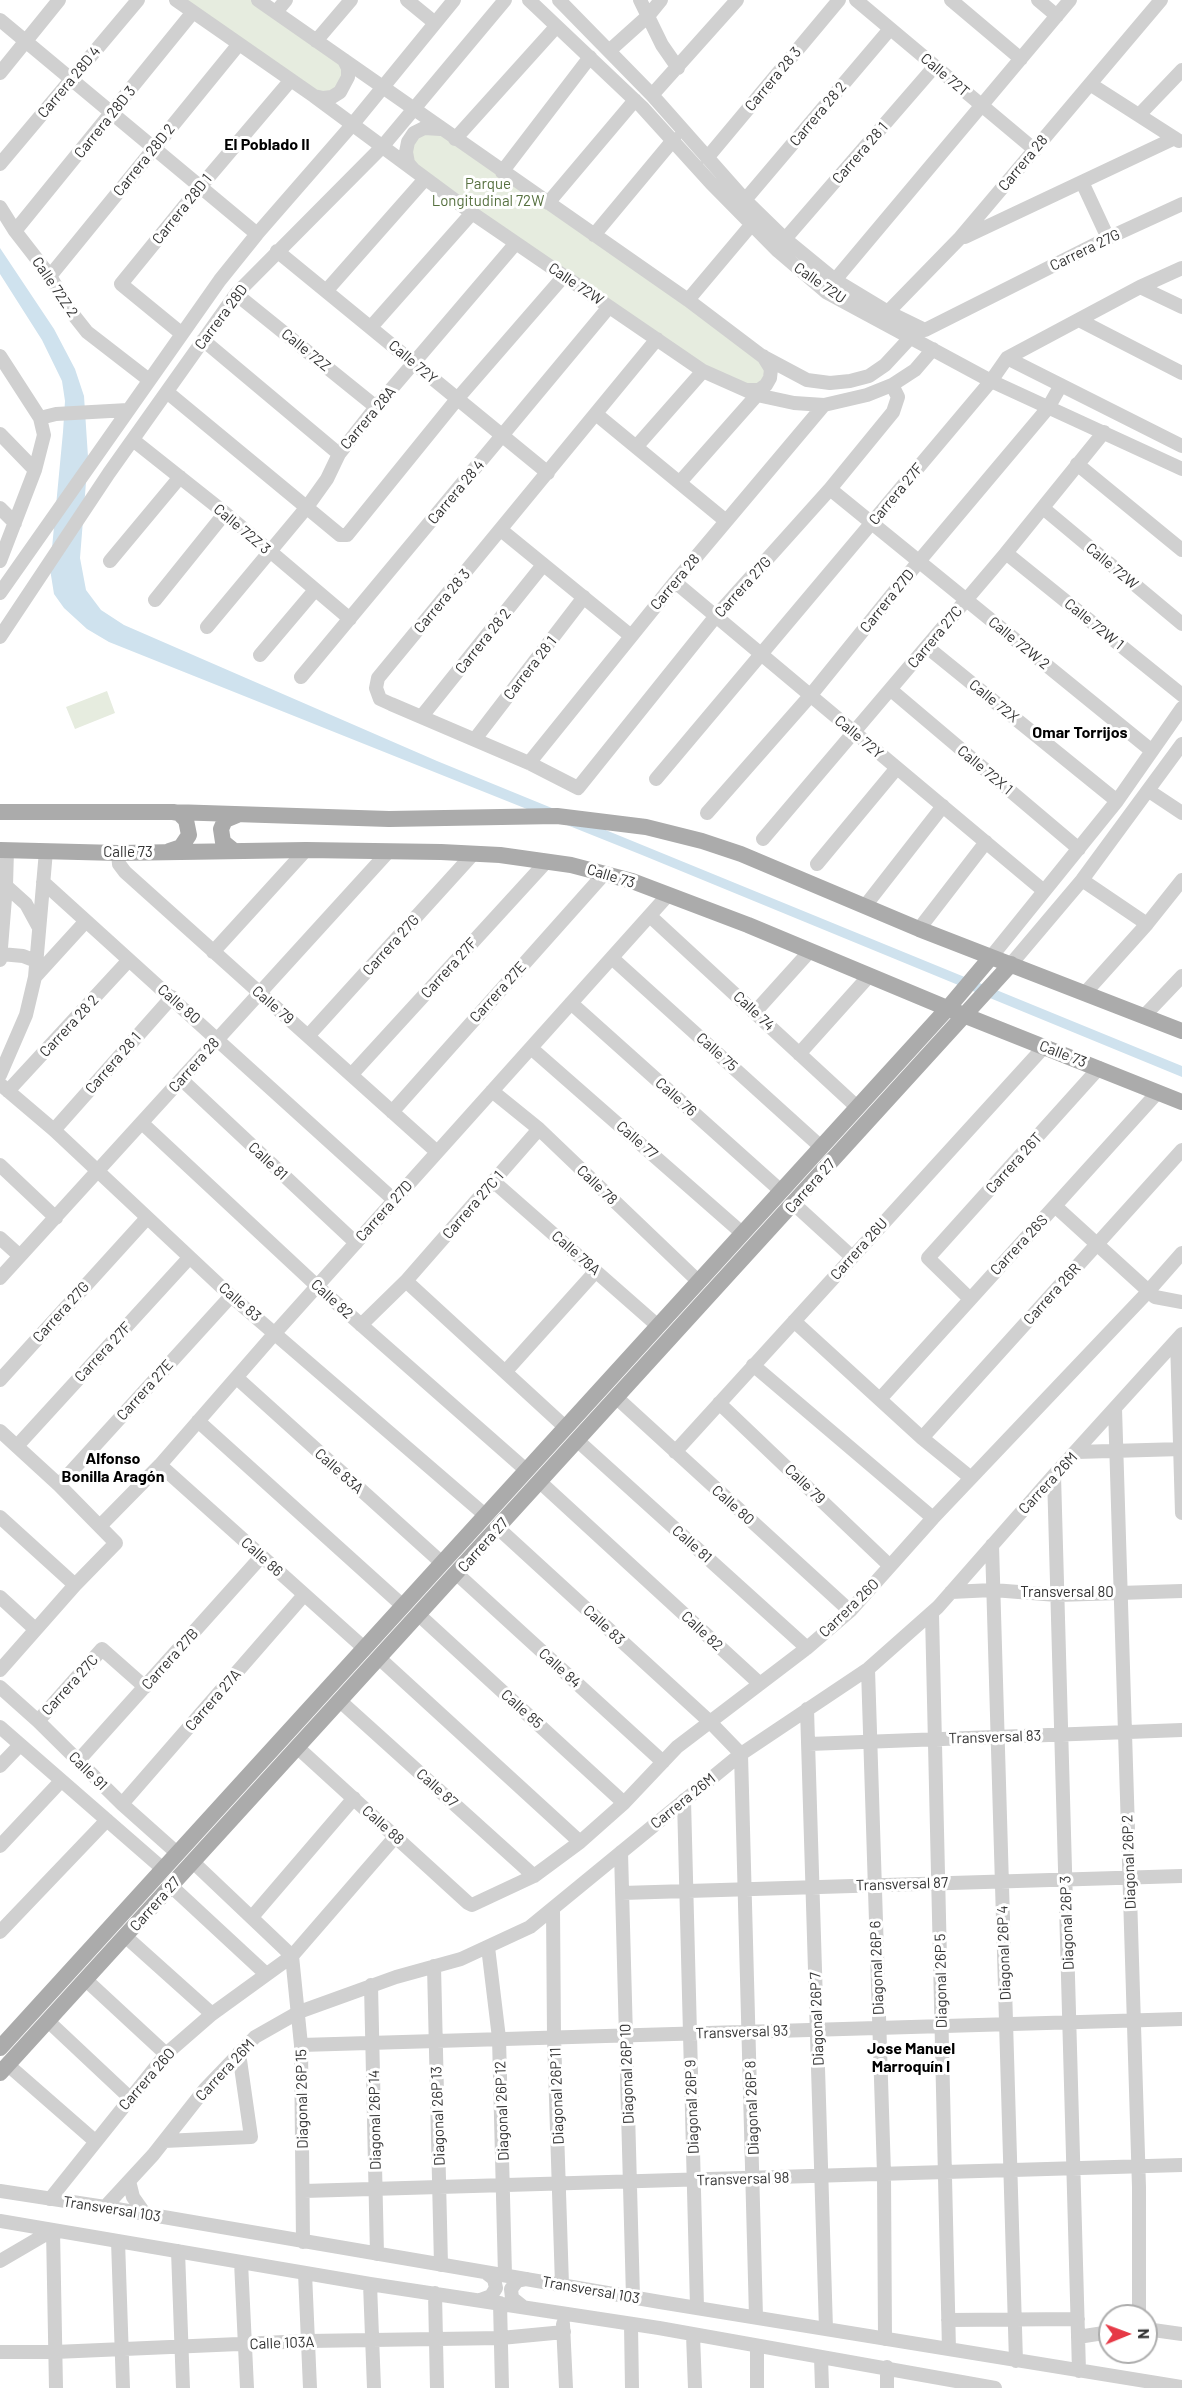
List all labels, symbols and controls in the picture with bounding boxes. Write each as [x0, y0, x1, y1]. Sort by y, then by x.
street label: Carrera 28D 4 [34, 43, 104, 121]
street label: Carrera 28 3 [741, 43, 805, 115]
street label: Calle 72T [917, 49, 973, 101]
street label: Carrera 28 2 [786, 78, 850, 150]
street label: Carrera 28D 3 [70, 82, 140, 162]
street label: Carrera 28 1 [828, 119, 892, 187]
street label: Carrera 28D 2 [109, 120, 179, 200]
street label: Carrera 28 [994, 131, 1052, 195]
district label: El Poblado II [224, 135, 310, 155]
street label: Carrera 28D 1 [148, 170, 216, 248]
park label: Parque Longitudinal 72W [432, 175, 544, 210]
street label: Carrera 27G [1047, 225, 1123, 275]
street label: Calle 72Z 2 [28, 253, 82, 321]
street label: Calle 72W [545, 259, 607, 309]
street label: Calle 72U [791, 259, 849, 307]
street label: Carrera 28D [191, 281, 251, 353]
street label: Calle 72Z [278, 325, 334, 375]
street label: Calle 72Y [385, 336, 441, 388]
street label: Carrera 28A [336, 383, 400, 453]
street label: Carrera 28 4 [424, 456, 488, 528]
street label: Carrera 27F [865, 459, 927, 529]
street label: Calle 72Z 3 [210, 500, 274, 558]
street label: Calle 72W [1082, 539, 1142, 593]
street label: Carrera 28 [646, 550, 704, 614]
street label: Carrera 27G [711, 553, 775, 621]
street label: Carrera 28 3 [410, 565, 474, 637]
street label: Carrera 27D [856, 566, 918, 636]
street label: Calle 72W 1 [1061, 595, 1127, 653]
street label: Carrera 27C [904, 602, 966, 672]
street label: Carrera 28 2 [451, 605, 515, 677]
street label: Calle 72W 2 [985, 613, 1053, 673]
street label: Carrera 28 1 [500, 633, 560, 703]
street label: Calle 72X [966, 676, 1022, 726]
street label: Calle 72Y [831, 711, 887, 763]
district label: Omar Torrijos [1032, 723, 1128, 743]
street label: Calle 72X 1 [954, 742, 1016, 798]
street label: Calle 73 [103, 843, 153, 861]
street label: Calle 73 [585, 860, 637, 892]
street label: Carrera 27G [359, 911, 423, 979]
street label: Carrera 27F [417, 934, 481, 1002]
street label: Carrera 27E [466, 958, 530, 1026]
street label: Calle 80 [154, 981, 204, 1027]
street label: Calle 79 [248, 982, 298, 1028]
street label: Calle 74 [730, 987, 778, 1035]
street label: Carrera 28 2 [36, 991, 102, 1061]
street label: Carrera 28 1 [81, 1029, 145, 1097]
street label: Calle 75 [693, 1029, 741, 1075]
street label: Carrera 28 [165, 1034, 223, 1096]
street label: Calle 73 [1037, 1037, 1089, 1071]
street label: Calle 76 [652, 1074, 700, 1120]
street label: Calle 77 [613, 1117, 661, 1163]
street label: Carrera 26T [982, 1129, 1046, 1197]
street label: Calle 81 [245, 1138, 291, 1184]
street label: Carrera 27 [781, 1155, 839, 1217]
street label: Calle 78 [573, 1161, 621, 1209]
street label: Carrera 27C 1 [439, 1167, 507, 1243]
street label: Carrera 27D [352, 1177, 416, 1245]
street label: Carrera 26S [986, 1211, 1052, 1279]
street label: Carrera 26U [827, 1214, 891, 1284]
street label: Calle 78A [548, 1227, 604, 1279]
street label: Carrera 26R [1020, 1260, 1084, 1328]
street label: Calle 82 [307, 1275, 357, 1323]
street label: Carrera 27G [29, 1278, 93, 1346]
street label: Calle 83 [215, 1279, 265, 1325]
street label: Carrera 27F [71, 1318, 135, 1386]
street label: Carrera 27E [113, 1356, 177, 1424]
street label: Calle 83A [311, 1445, 367, 1497]
street label: Carrera 26M [1015, 1448, 1081, 1518]
district label: Alfonso Bonilla Aragón [62, 1449, 164, 1487]
street label: Calle 79 [781, 1460, 829, 1508]
street label: Calle 80 [708, 1481, 758, 1529]
street label: Carrera 27 [454, 1514, 512, 1576]
street label: Calle 81 [668, 1522, 716, 1566]
street label: Calle 86 [237, 1534, 287, 1580]
street label: Carrera 26O [815, 1575, 883, 1641]
street label: Transversal 80 [1020, 1583, 1114, 1601]
street label: Calle 83 [580, 1601, 628, 1649]
street label: Calle 82 [677, 1607, 727, 1655]
street label: Carrera 27B [138, 1625, 202, 1693]
street label: Calle 84 [535, 1644, 585, 1692]
street label: Carrera 27C [38, 1651, 102, 1719]
street label: Carrera 27A [181, 1665, 245, 1735]
street label: Calle 85 [497, 1686, 547, 1732]
street label: Transversal 83 [948, 1726, 1042, 1748]
street label: Calle 91 [65, 1748, 111, 1794]
street label: Calle 87 [413, 1765, 461, 1811]
street label: Carrera 26M [647, 1769, 719, 1833]
street label: Calle 88 [358, 1802, 408, 1848]
street label: Diagonal 26P 2 [1118, 1814, 1140, 1910]
street label: Carrera 27 [126, 1873, 184, 1935]
street label: Transversal 87 [856, 1873, 948, 1895]
street label: Diagonal 26P 3 [1056, 1875, 1078, 1971]
street label: Diagonal 26P 4 [993, 1905, 1015, 2001]
street label: Diagonal 26P 6 [866, 1920, 888, 2016]
street label: Diagonal 26P 5 [931, 1934, 951, 2028]
street label: Diagonal 26P 7 [806, 1972, 828, 2066]
street label: Transversal 93 [695, 2021, 789, 2043]
street label: Diagonal 26P 10 [616, 2023, 638, 2125]
street label: Carrera 26M [192, 2035, 258, 2105]
district label: Jose Manuel Marroquín I [867, 2039, 955, 2077]
street label: Carrera 26O [115, 2044, 179, 2114]
street label: Diagonal 26P 11 [546, 2047, 568, 2145]
street label: Diagonal 26P 15 [292, 2049, 312, 2149]
street label: Diagonal 26P 9 [681, 2059, 703, 2155]
street label: Diagonal 26P 8 [741, 2060, 763, 2156]
street label: Diagonal 26P 12 [491, 2061, 513, 2161]
street label: Diagonal 26P 13 [427, 2066, 449, 2166]
street label: Diagonal 26P 14 [365, 2070, 385, 2170]
street label: Transversal 98 [696, 2168, 790, 2190]
street label: Transversal 103 [62, 2192, 162, 2226]
street label: Transversal 103 [541, 2273, 641, 2307]
north arrow [1098, 2304, 1158, 2364]
text: N [1135, 2328, 1154, 2339]
street label: Calle 103A [249, 2333, 315, 2353]

